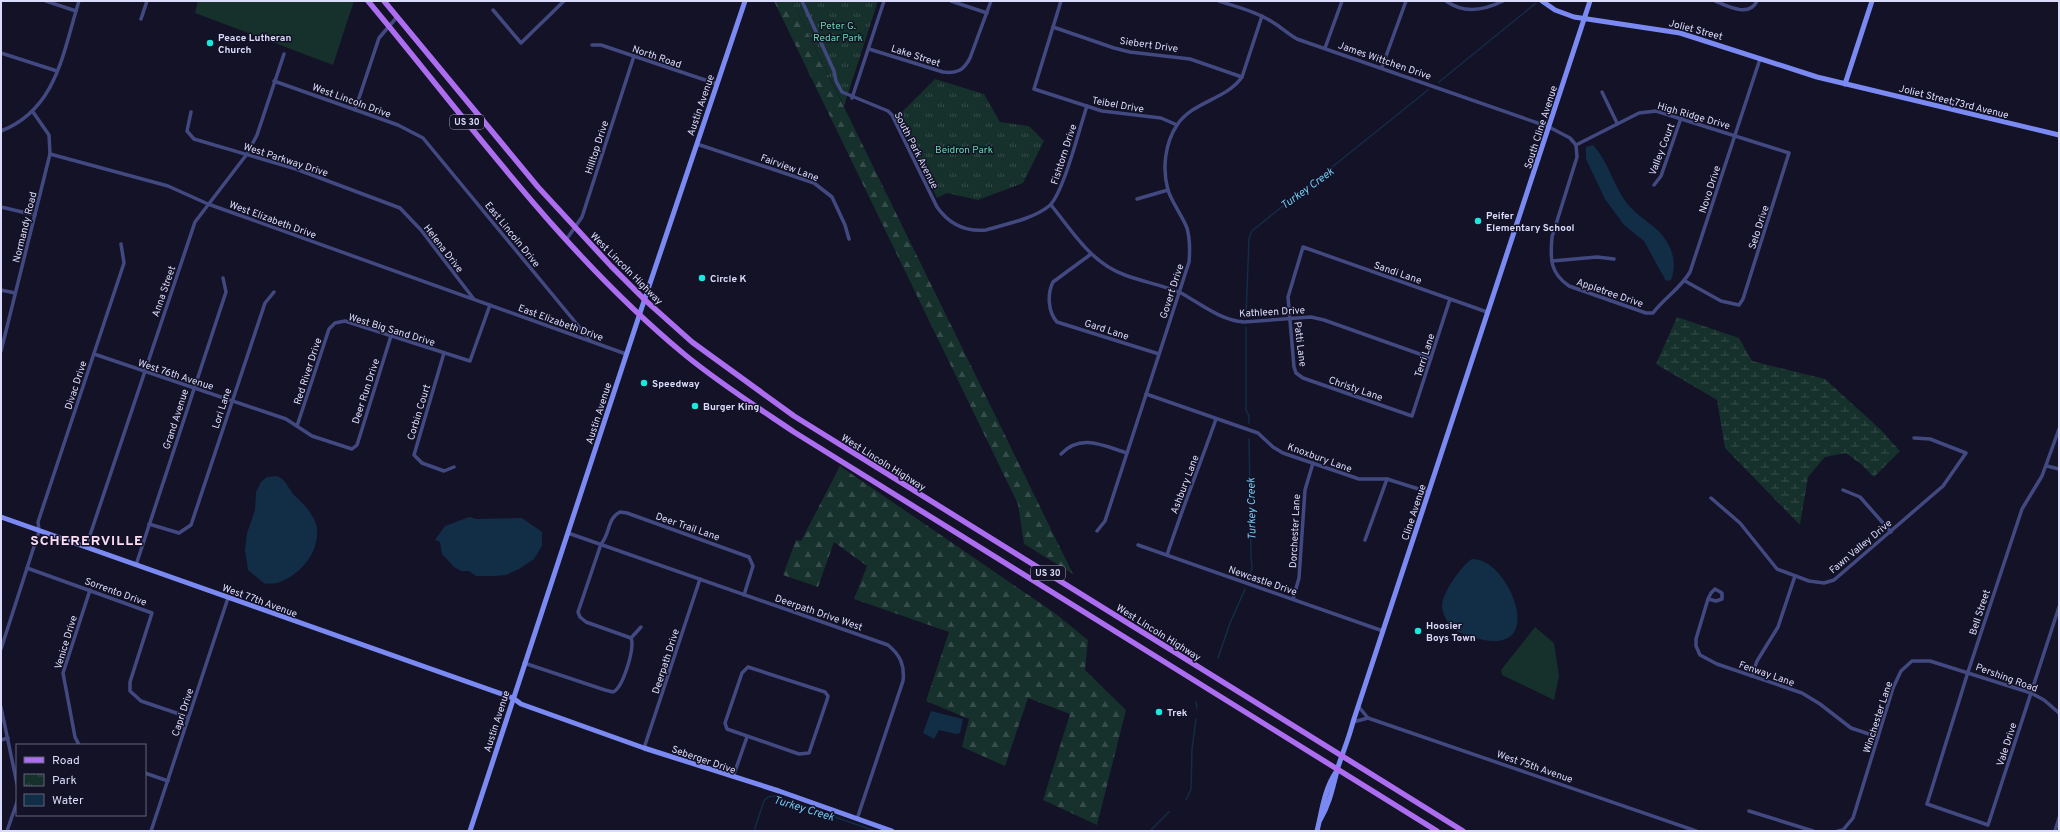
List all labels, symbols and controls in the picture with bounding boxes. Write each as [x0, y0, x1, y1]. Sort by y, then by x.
street label: Joliet Street [1667, 17, 1724, 44]
park label: Peter G. Redar Park [813, 20, 863, 45]
place label: Peace Lutheran Church [218, 32, 291, 57]
street label: Siebert Drive [1119, 35, 1179, 56]
marker: Peace Lutheran Church [205, 38, 215, 48]
street label: James Wittchen Drive [1336, 39, 1433, 83]
street label: Lake Street [889, 42, 942, 71]
street label: North Road [630, 43, 683, 72]
street label: Austin Avenue [685, 73, 718, 138]
street label: West Lincoln Drive [310, 81, 393, 122]
street label: Joliet Street;73rd Avenue [1897, 83, 2010, 122]
street label: South Cline Avenue [1522, 84, 1561, 171]
street label: Teibel Drive [1091, 95, 1145, 116]
street label: High Ridge Drive [1656, 100, 1731, 133]
street label: South Park Avenue [891, 110, 941, 191]
road number: US 30 [450, 115, 484, 129]
street label: Hilltop Drive [583, 119, 612, 176]
street label: Valley Court [1647, 121, 1678, 177]
street label: Fishtorn Drive [1049, 122, 1080, 186]
street label: West Parkway Drive [242, 141, 330, 180]
park label: Beidron Park [935, 144, 993, 157]
street label: Fairview Lane [759, 152, 820, 185]
street label: Novo Drive [1697, 164, 1724, 215]
water label: Turkey Creek [1278, 165, 1337, 213]
street label: Normandy Road [10, 191, 41, 264]
street label: West Elizabeth Drive [227, 199, 318, 242]
street label: East Lincoln Drive [481, 199, 542, 270]
street label: Selo Drive [1746, 204, 1773, 251]
place label: Peifer Elementary School [1486, 210, 1575, 235]
marker: Peifer Elementary School [1473, 216, 1483, 226]
street label: Helena Drive [420, 222, 466, 276]
street label: West Lincoln Highway [587, 230, 665, 308]
street label: Sandi Lane [1372, 259, 1423, 288]
street label: Govert Drive [1157, 262, 1187, 320]
street label: Anna Street [150, 264, 179, 319]
marker: Circle K [697, 273, 707, 283]
place label: Circle K [710, 273, 747, 286]
street label: Appletree Drive [1574, 276, 1645, 311]
street label: East Elizabeth Drive [516, 302, 605, 345]
street label: Kathleen Drive [1239, 304, 1305, 321]
street label: West Big Sand Drive [347, 311, 437, 350]
street label: Gard Lane [1083, 317, 1130, 344]
street label: Patti Lane [1290, 321, 1309, 368]
street label: Terri Lane [1412, 332, 1439, 379]
street label: Red River Drive [291, 336, 325, 407]
street label: West 76th Avenue [136, 357, 215, 394]
street label: Deer Run Drive [350, 357, 383, 426]
street label: Divac Drive [62, 359, 90, 412]
street label: Christy Lane [1327, 374, 1384, 405]
marker: Speedway [639, 378, 649, 388]
place label: Speedway [652, 378, 700, 391]
street label: Austin Avenue [583, 381, 616, 446]
street label: Corbin Court [405, 383, 434, 442]
street label: Lori Lane [210, 386, 235, 430]
street label: Grand Avenue [161, 388, 192, 451]
marker: Burger King [690, 401, 700, 411]
place label: Burger King [703, 401, 759, 414]
street label: West Lincoln Highway [838, 432, 928, 495]
street label: Knoxbury Lane [1285, 441, 1354, 476]
street label: Ashbury Lane [1168, 453, 1203, 516]
water label: Turkey Creek [1244, 477, 1260, 540]
street label: Cline Avenue [1399, 483, 1430, 542]
street label: Dorchester Lane [1287, 494, 1304, 568]
street label: Deer Trail Lane [654, 510, 721, 544]
street label: Fawn Valley Drive [1827, 517, 1895, 577]
district label: SCHERERVILLE [30, 533, 144, 550]
street label: Newcastle Drive [1226, 564, 1299, 599]
road number: US 30 [1031, 566, 1065, 580]
street label: Sorrento Drive [83, 575, 148, 610]
street label: West 77th Avenue [220, 582, 299, 621]
street label: Bell Street [1967, 588, 1994, 637]
street label: Deerpath Drive West [773, 592, 864, 635]
street label: West Lincoln Highway [1113, 602, 1203, 665]
street label: Venice Drive [52, 614, 81, 671]
place label: Hoosier Boys Town [1426, 620, 1476, 645]
marker: Hoosier Boys Town [1413, 626, 1423, 636]
street label: Deerpath Drive [650, 627, 683, 696]
street label: Fenway Lane [1737, 659, 1796, 690]
street label: Pershing Road [1974, 661, 2039, 696]
street label: Winchester Lane [1861, 680, 1896, 755]
street label: Capri Drive [170, 687, 197, 738]
street label: Austin Avenue [481, 689, 514, 754]
marker: Trek [1154, 707, 1164, 717]
place label: Trek [1167, 707, 1188, 720]
street label: Vale Drive [1994, 721, 2021, 768]
street label: Seberger Drive [670, 743, 737, 777]
legend [16, 744, 146, 816]
street label: West 75th Avenue [1495, 748, 1574, 787]
text: Road [52, 753, 80, 769]
text: Park [52, 773, 77, 789]
text: Water [52, 793, 84, 809]
water label: Turkey Creek [772, 793, 836, 825]

